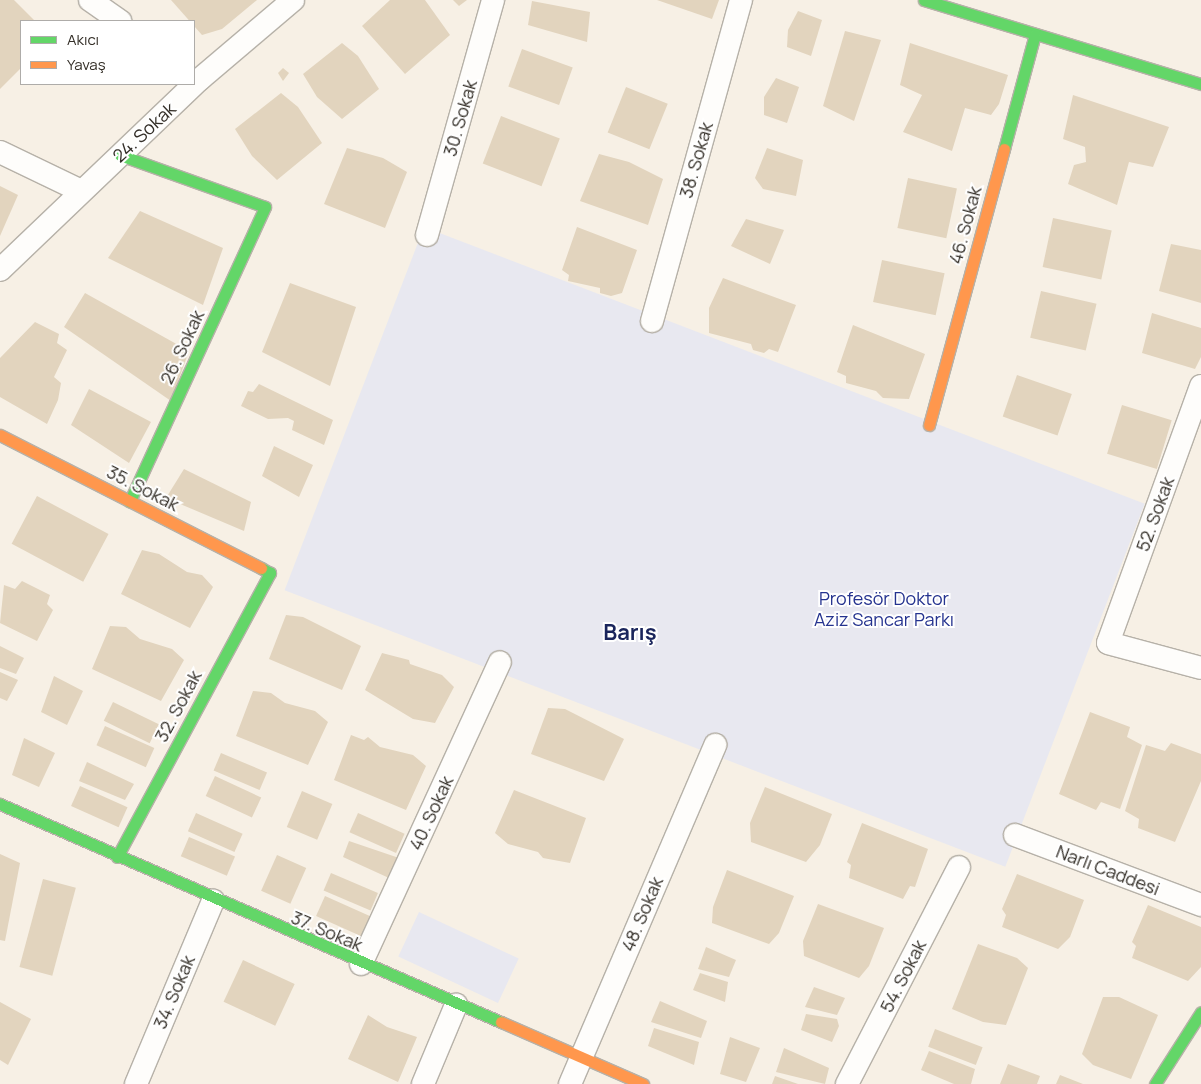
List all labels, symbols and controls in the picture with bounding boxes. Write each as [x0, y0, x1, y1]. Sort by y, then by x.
legend [20, 20, 195, 85]
text: Akıcı [67, 29, 99, 50]
text: Yavaş [67, 54, 106, 75]
street label: 30. Sokak [439, 77, 481, 159]
street label: 24. Sokak [108, 98, 180, 166]
street label: 38. Sokak [675, 119, 717, 201]
street label: 46. Sokak [944, 184, 986, 266]
street label: 26. Sokak [155, 307, 209, 387]
street label: 35. Sokak [103, 461, 183, 515]
street label: 52. Sokak [1132, 474, 1178, 554]
park label: Profesör Doktor Aziz Sancar Parkı [814, 588, 954, 630]
district label: Barış [603, 620, 657, 646]
street label: 32. Sokak [150, 667, 206, 745]
street label: 40. Sokak [404, 772, 458, 854]
street label: Narlı Caddesi [1053, 840, 1163, 900]
street label: 48. Sokak [617, 874, 667, 954]
street label: 37. Sokak [288, 906, 366, 956]
street label: 54. Sokak [876, 936, 930, 1016]
street label: 34. Sokak [149, 952, 199, 1032]

